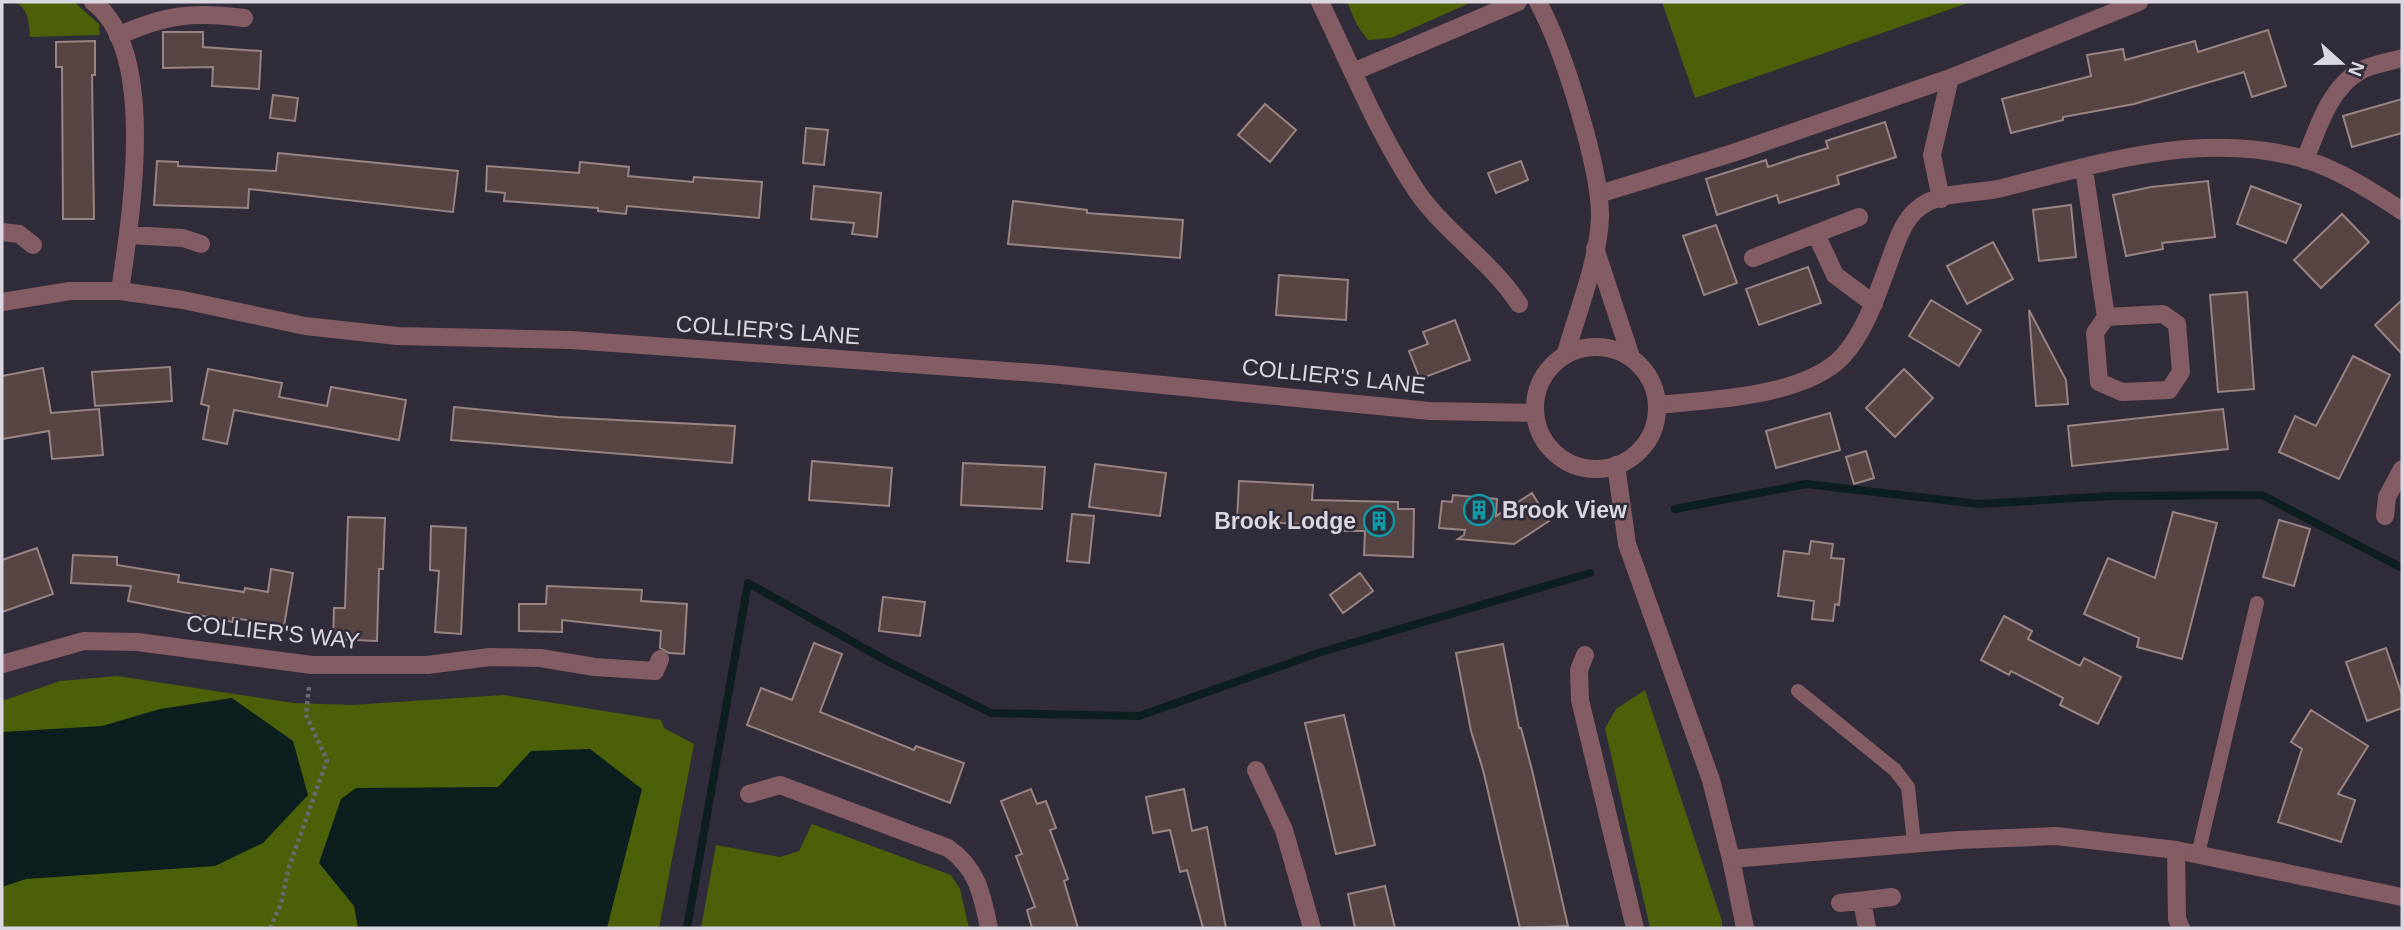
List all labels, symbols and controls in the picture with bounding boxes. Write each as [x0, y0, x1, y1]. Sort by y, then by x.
north arrow [2306, 28, 2376, 98]
text: N [2344, 59, 2369, 79]
street label: COLLIER'S LANE [675, 311, 861, 349]
street label: COLLIER'S LANE [1241, 353, 1427, 399]
building icon: Brook View [1462, 493, 1496, 527]
place label: Brook View [1502, 497, 1627, 523]
building icon: Brook Lodge [1362, 504, 1396, 538]
place label: Brook Lodge [1214, 508, 1356, 534]
street label: COLLIER'S WAY [185, 610, 361, 654]

